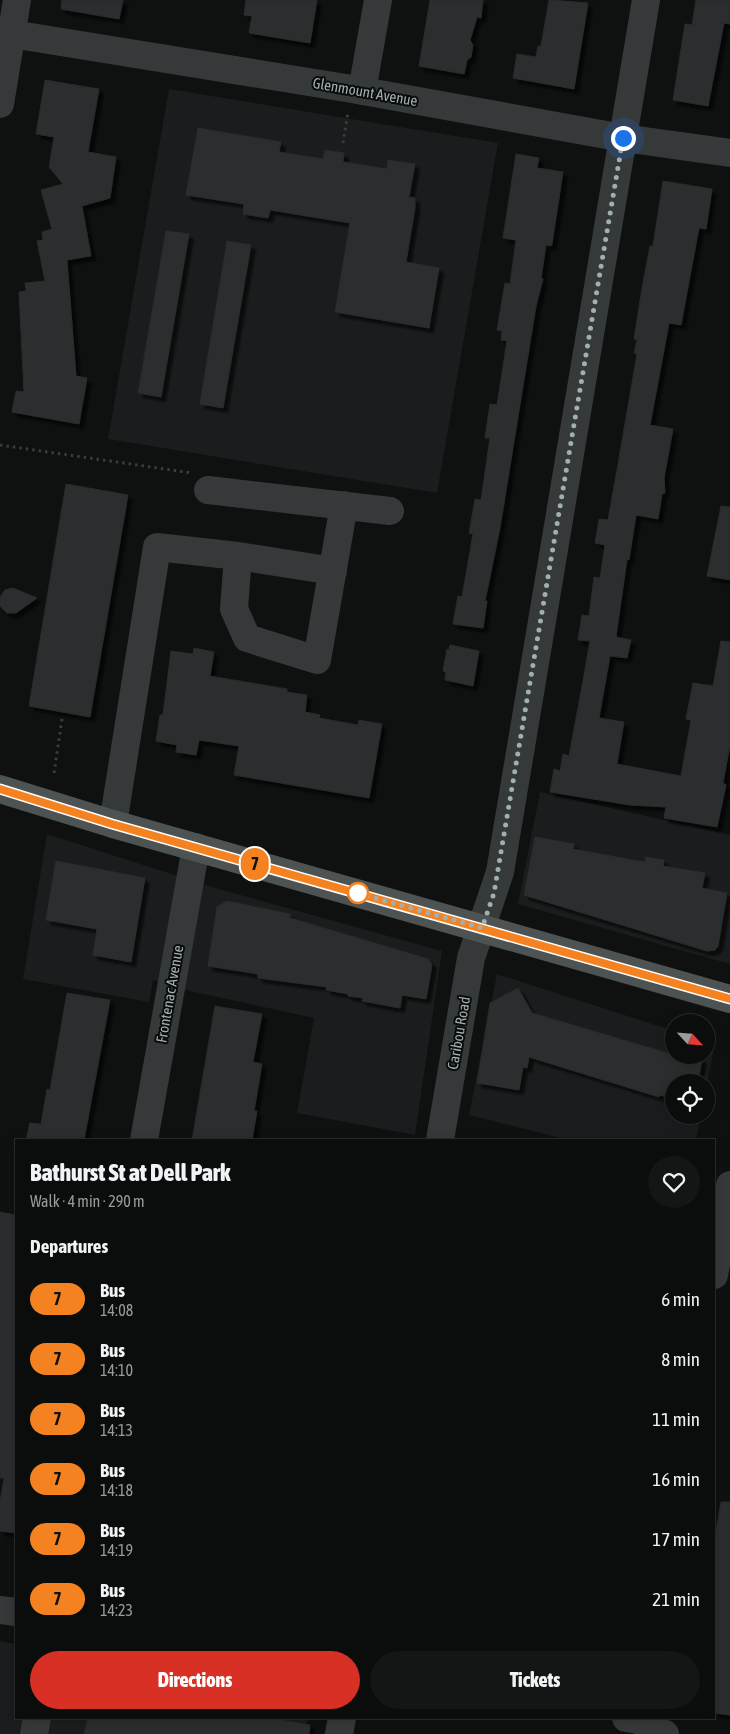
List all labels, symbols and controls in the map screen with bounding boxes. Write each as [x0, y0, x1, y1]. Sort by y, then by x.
street label: Glenmount Avenue [311, 74, 419, 109]
your location [611, 126, 636, 151]
line badge: 7 [239, 848, 271, 880]
text: 7 [251, 853, 259, 874]
unlabelled marker [347, 882, 369, 904]
street label: Frontenac Avenue [153, 944, 186, 1044]
street label: Caribou Road [444, 995, 473, 1071]
north arrow [665, 1014, 715, 1064]
map controls [665, 1014, 715, 1124]
button: locate [665, 1074, 715, 1124]
button: heart [648, 1156, 700, 1208]
text: Bathurst St at Dell Park [30, 1159, 231, 1186]
text: Walk · 4 min · 290 m [30, 1192, 144, 1210]
text: Departures [30, 1235, 108, 1257]
text: Bus [100, 1279, 125, 1301]
text: 7 [53, 1288, 62, 1309]
text: 6 min [661, 1288, 700, 1310]
text: 14:08 [100, 1301, 133, 1319]
text: Bus [100, 1339, 125, 1361]
text: 7 [53, 1348, 62, 1369]
text: 8 min [661, 1348, 700, 1370]
text: 14:10 [100, 1361, 133, 1379]
text: Bus [100, 1399, 125, 1421]
text: 7 [53, 1408, 62, 1429]
text: 11 min [652, 1408, 700, 1430]
text: 14:13 [100, 1421, 133, 1439]
text: Bus [100, 1459, 125, 1481]
text: 7 [53, 1468, 62, 1489]
text: 16 min [652, 1468, 700, 1490]
text: 14:18 [100, 1481, 133, 1499]
text: Bus [100, 1519, 125, 1541]
text: 7 [53, 1528, 62, 1549]
text: 17 min [652, 1528, 700, 1550]
text: 14:19 [100, 1541, 133, 1559]
text: Bus [100, 1579, 125, 1601]
text: 7 [53, 1588, 62, 1609]
text: 21 min [652, 1588, 700, 1610]
text: 14:23 [100, 1601, 133, 1619]
button: Directions [30, 1651, 360, 1709]
button: Tickets [370, 1651, 700, 1709]

